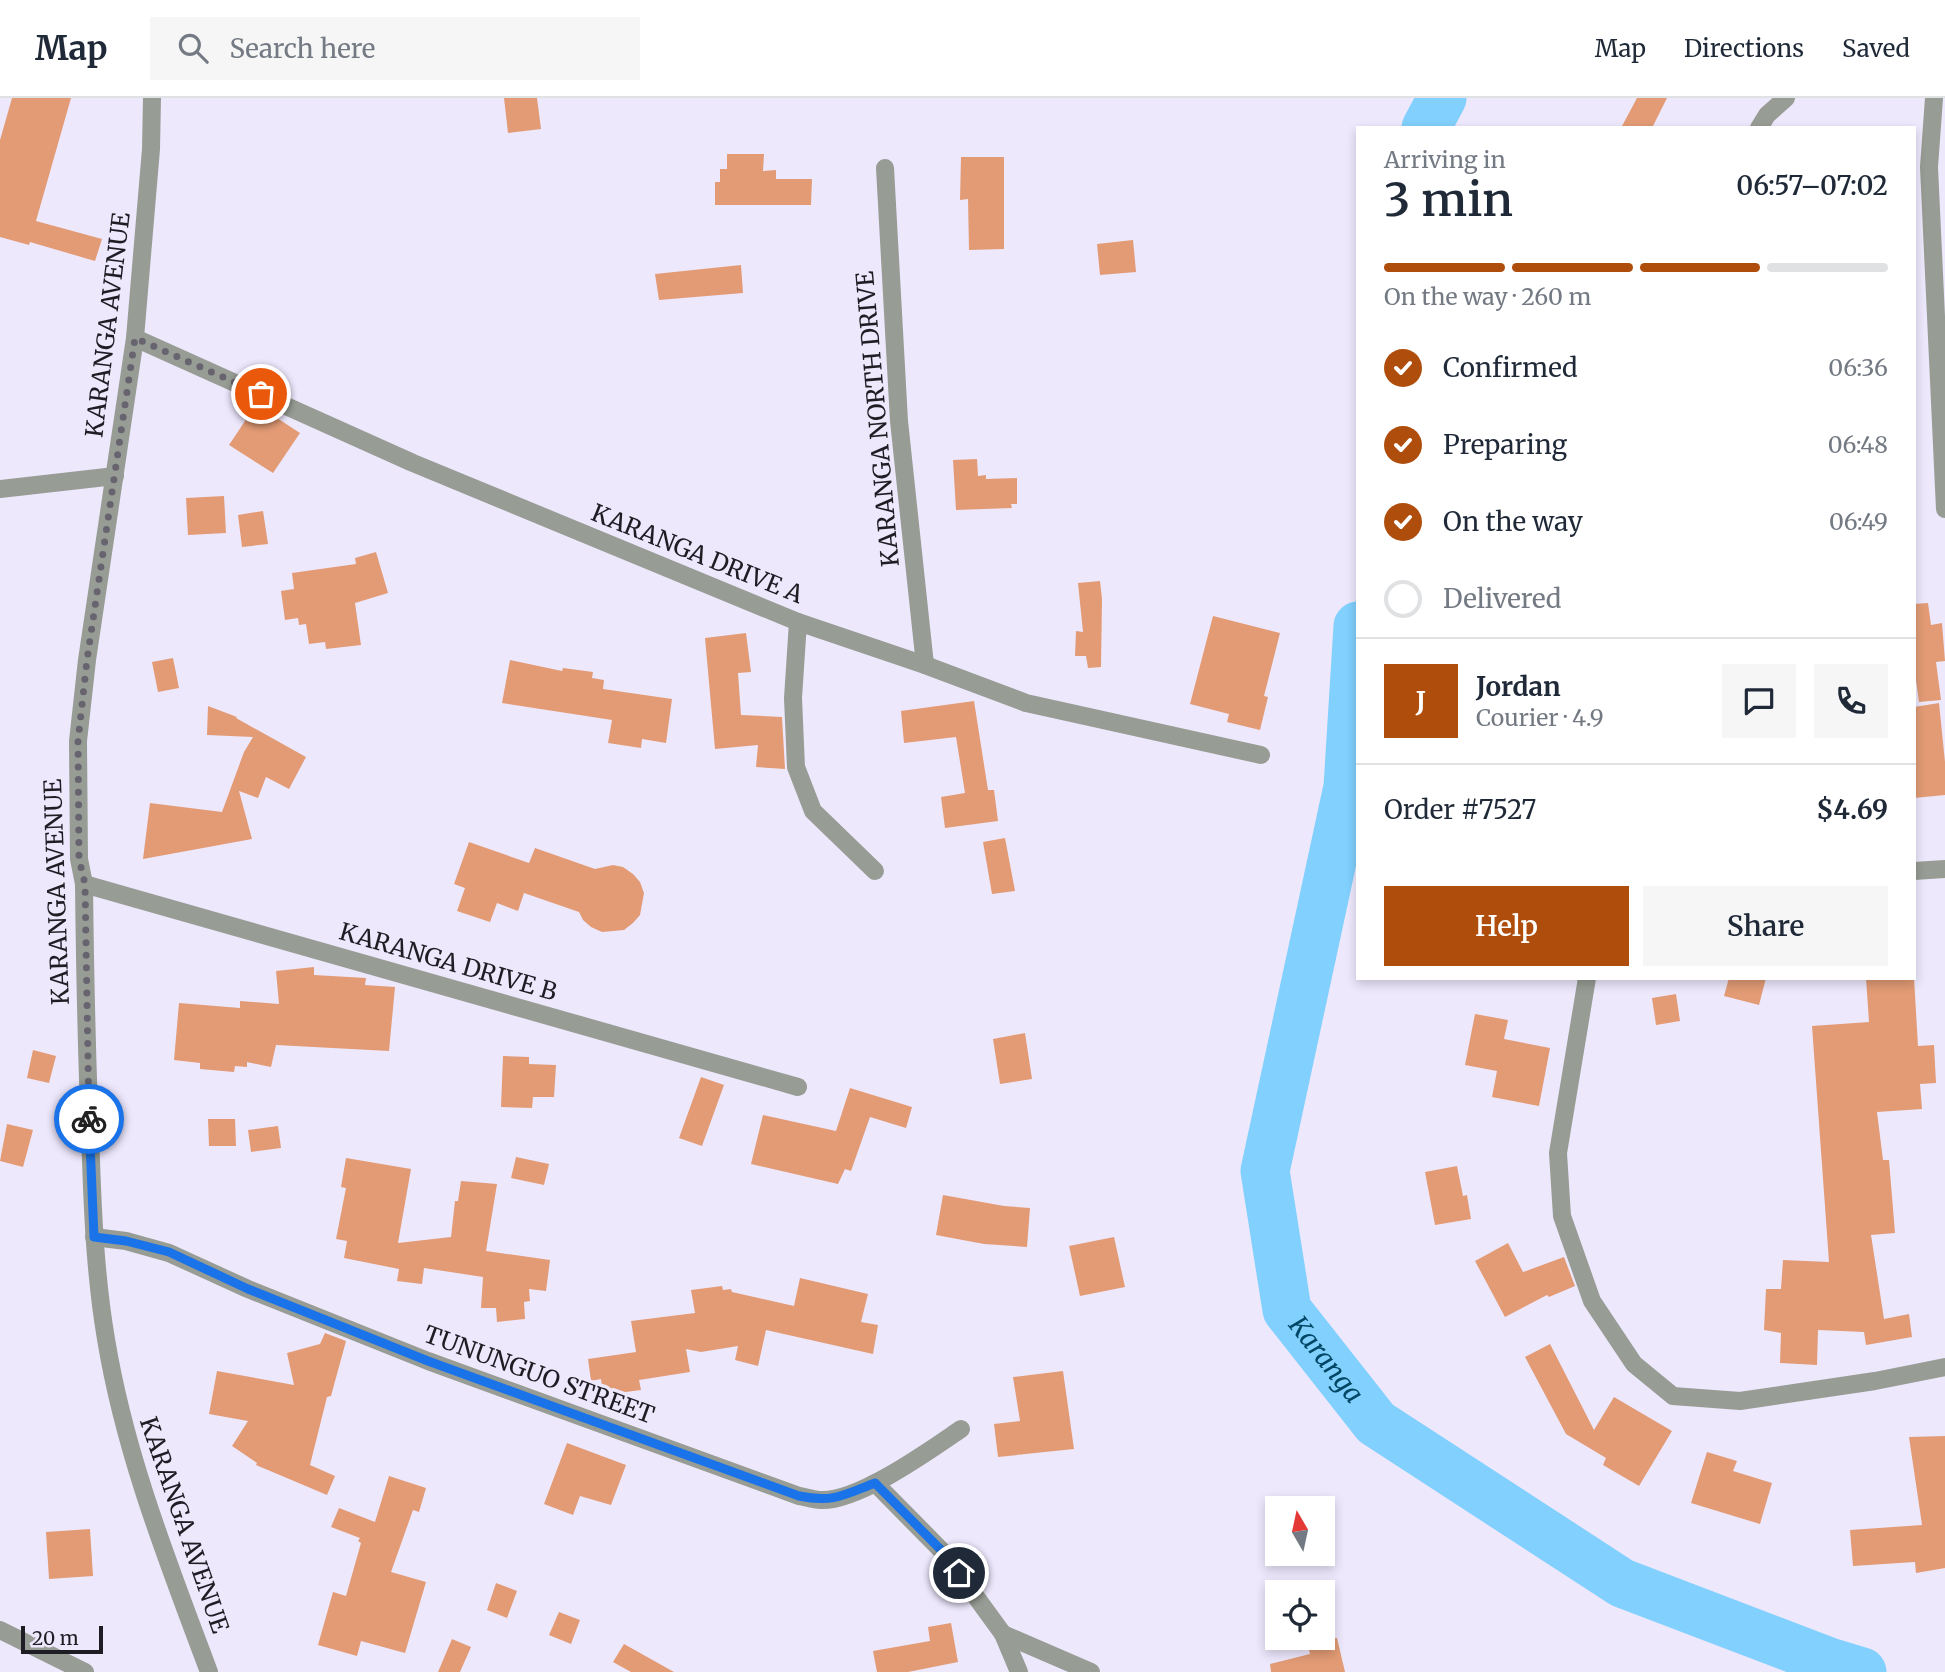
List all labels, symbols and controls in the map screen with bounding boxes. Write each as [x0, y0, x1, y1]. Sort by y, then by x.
search box [150, 17, 640, 80]
text: Map [35, 28, 108, 69]
icon: search [174, 29, 212, 67]
text: Search here [230, 32, 375, 65]
text: Map [1595, 33, 1646, 64]
text: Directions [1684, 33, 1804, 64]
text: Saved [1842, 33, 1910, 64]
text: Arriving in [1384, 145, 1506, 174]
text: 06:57–07:02 [1736, 169, 1888, 202]
text: 3 min [1384, 171, 1513, 229]
street label: KARANGA AVENUE [78, 210, 137, 439]
street label: KARANGA NORTH DRIVE [849, 269, 906, 568]
text: On the way · 260 m [1384, 282, 1591, 311]
icon: check [1384, 349, 1422, 387]
text: Confirmed [1443, 351, 1578, 384]
text: 06:36 [1828, 353, 1888, 382]
pin [231, 364, 291, 424]
icon: bag [242, 375, 280, 413]
icon: check [1384, 426, 1422, 464]
text: Preparing [1443, 428, 1567, 461]
text: 06:48 [1828, 430, 1888, 459]
street label: KARANGA DRIVE A [587, 497, 809, 611]
icon: check [1384, 503, 1422, 541]
text: On the way [1443, 505, 1583, 538]
text: 06:49 [1829, 507, 1888, 536]
text: Delivered [1443, 582, 1562, 615]
button: chat [1722, 664, 1796, 738]
button: phone [1814, 664, 1888, 738]
text: Jordan [1476, 670, 1561, 703]
text: J [1416, 685, 1426, 718]
text: Courier · 4.9 [1476, 703, 1604, 732]
street label: KARANGA AVENUE [37, 778, 76, 1006]
text: Order #7527 [1384, 793, 1536, 826]
text: $4.69 [1816, 793, 1888, 826]
button: Help [1384, 886, 1629, 966]
button: Share [1643, 886, 1888, 966]
street label: KARANGA DRIVE B [336, 916, 560, 1007]
courier [54, 1084, 124, 1154]
icon: bike [70, 1100, 108, 1138]
water label: Karanga [1281, 1308, 1371, 1409]
street label: TUNUNGUO STREET [420, 1318, 659, 1431]
street label: KARANGA AVENUE [133, 1413, 236, 1638]
north arrow [1265, 1496, 1335, 1566]
map controls [1265, 1496, 1335, 1650]
pin [929, 1543, 989, 1603]
icon: home [940, 1554, 978, 1592]
button: locate [1265, 1580, 1335, 1650]
scale bar [21, 1623, 103, 1655]
text: 20 m [32, 1626, 79, 1650]

